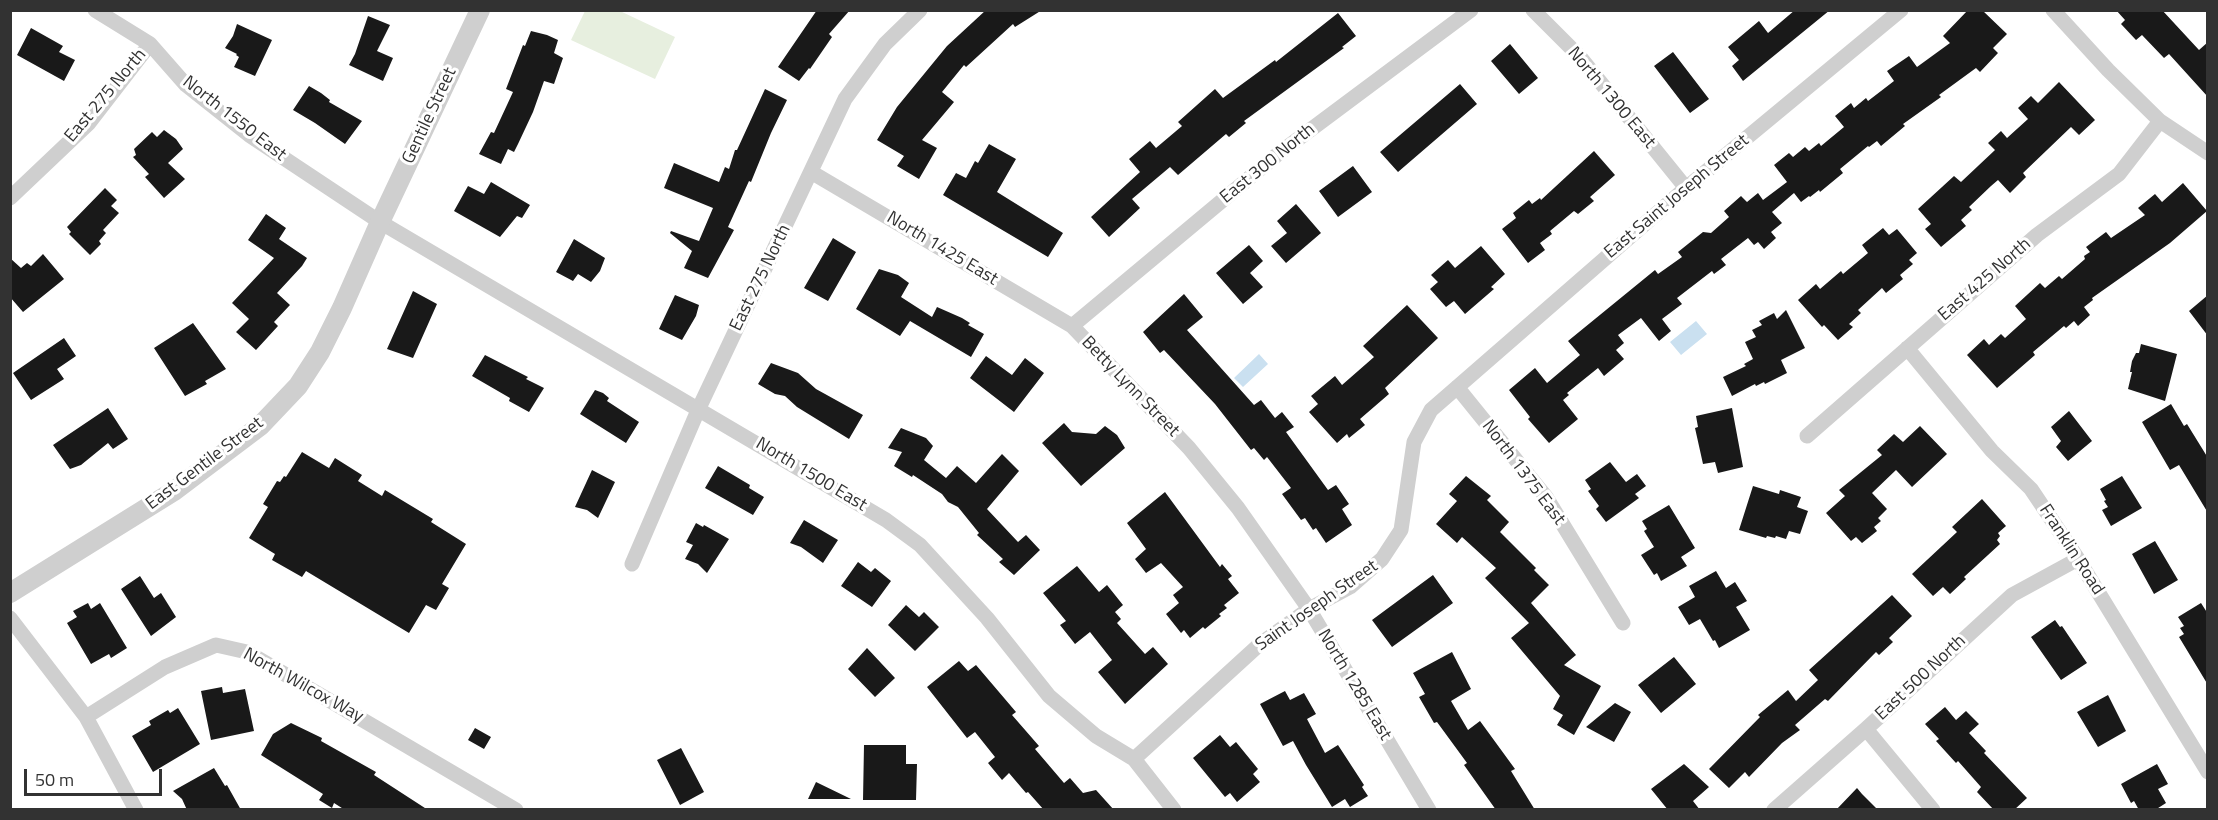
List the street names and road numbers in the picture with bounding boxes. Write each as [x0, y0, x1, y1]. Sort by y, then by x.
street label: North 1300 East [1562, 43, 1660, 153]
street label: East 275 North [61, 45, 151, 147]
street label: Gentile Street [398, 64, 462, 168]
street label: North 1550 East [178, 72, 290, 166]
street label: East 300 North [1216, 119, 1320, 209]
street label: East Saint Joseph Street [1600, 130, 1754, 264]
street label: North 1425 East [883, 207, 1001, 291]
street label: East 275 North [726, 221, 796, 335]
street label: East 425 North [1934, 234, 2036, 326]
street label: Betty Lynn Street [1077, 332, 1183, 442]
street label: East Gentile Street [142, 413, 268, 515]
street label: North 1375 East [1477, 416, 1569, 530]
street label: North 1500 East [752, 433, 870, 517]
street label: Franklin Road [2034, 501, 2108, 599]
street label: Saint Joseph Street [1252, 556, 1382, 656]
street label: North 1285 East [1312, 626, 1396, 744]
street label: East 500 North [1871, 631, 1971, 725]
street label: North Wilcox Way [239, 644, 367, 728]

